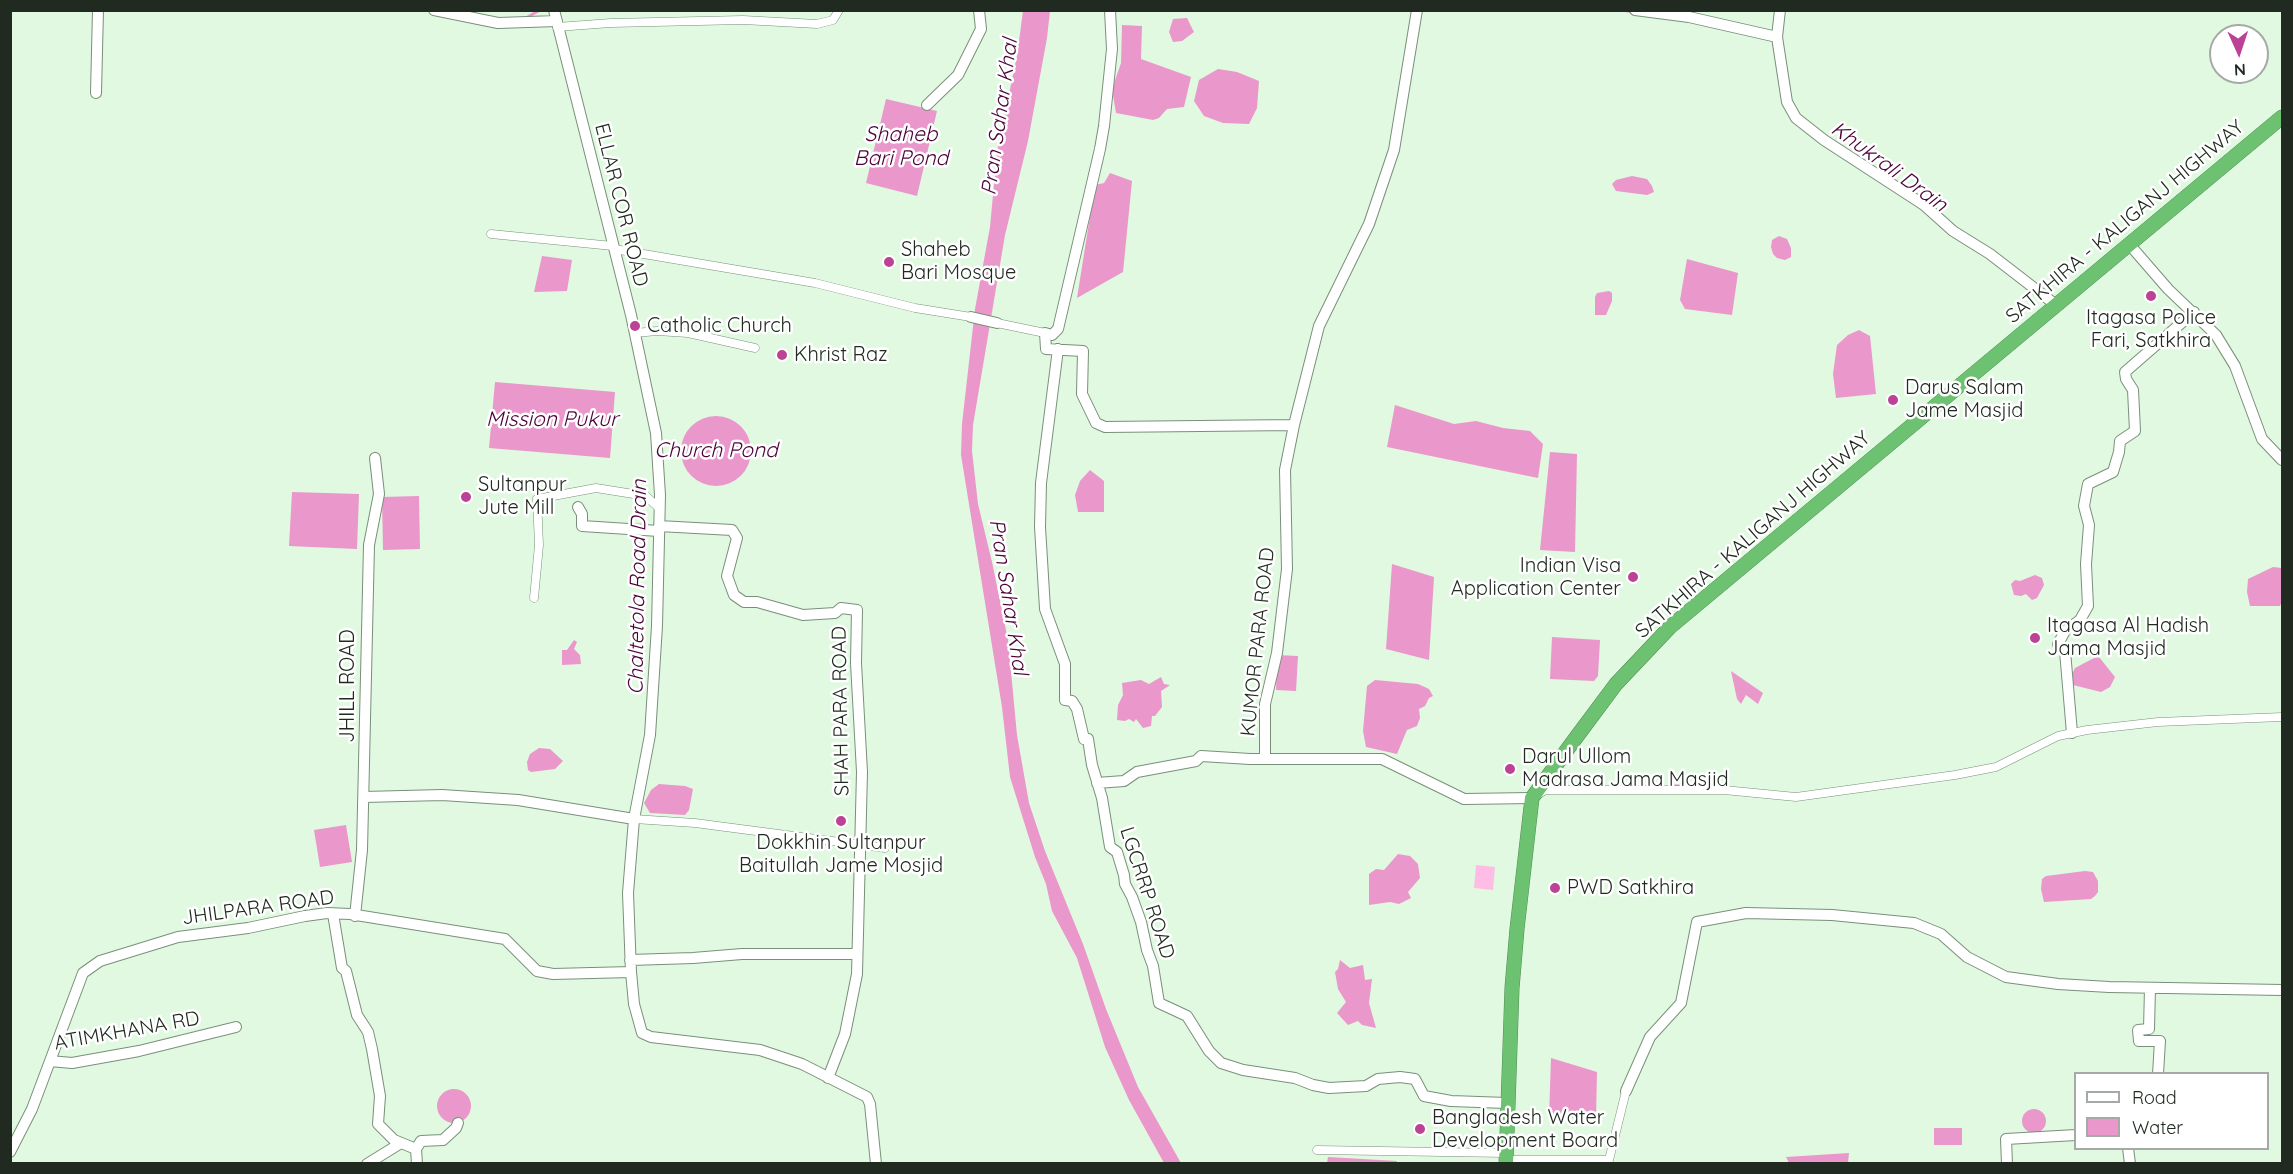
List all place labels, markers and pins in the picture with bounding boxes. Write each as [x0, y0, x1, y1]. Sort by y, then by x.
place label: Shaheb Bari Mosque [901, 238, 1016, 285]
marker: Shaheb Bari Mosque [882, 255, 896, 269]
marker: Itagasa Police Fari, Satkhira [2144, 289, 2158, 303]
place label: Itagasa Police Fari, Satkhira [2086, 306, 2216, 353]
place label: Catholic Church [647, 314, 792, 338]
marker: Catholic Church [628, 319, 642, 333]
place label: Khrist Raz [794, 343, 888, 367]
marker: Khrist Raz [775, 348, 789, 362]
place label: Darus Salam Jame Masjid [1905, 376, 2024, 423]
marker: Darus Salam Jame Masjid [1886, 393, 1900, 407]
place label: Sultanpur Jute Mill [478, 473, 567, 520]
marker: Sultanpur Jute Mill [459, 490, 473, 504]
place label: Indian Visa Application Center [1451, 554, 1621, 601]
marker: Indian Visa Application Center [1626, 570, 1640, 584]
place label: Itagasa Al Hadish Jama Masjid [2047, 614, 2209, 661]
marker: Itagasa Al Hadish Jama Masjid [2028, 631, 2042, 645]
place label: Darul Ullom Madrasa Jama Masjid [1522, 745, 1729, 792]
marker: Darul Ullom Madrasa Jama Masjid [1503, 762, 1517, 776]
marker: Dokkhin Sultanpur Baitullah Jame Mosjid [834, 814, 848, 828]
place label: Dokkhin Sultanpur Baitullah Jame Mosjid [739, 831, 943, 878]
place label: PWD Satkhira [1567, 876, 1694, 900]
marker: PWD Satkhira [1548, 881, 1562, 895]
place label: Bangladesh Water Development Board [1432, 1106, 1618, 1153]
marker: Bangladesh Water Development Board [1413, 1122, 1427, 1136]

